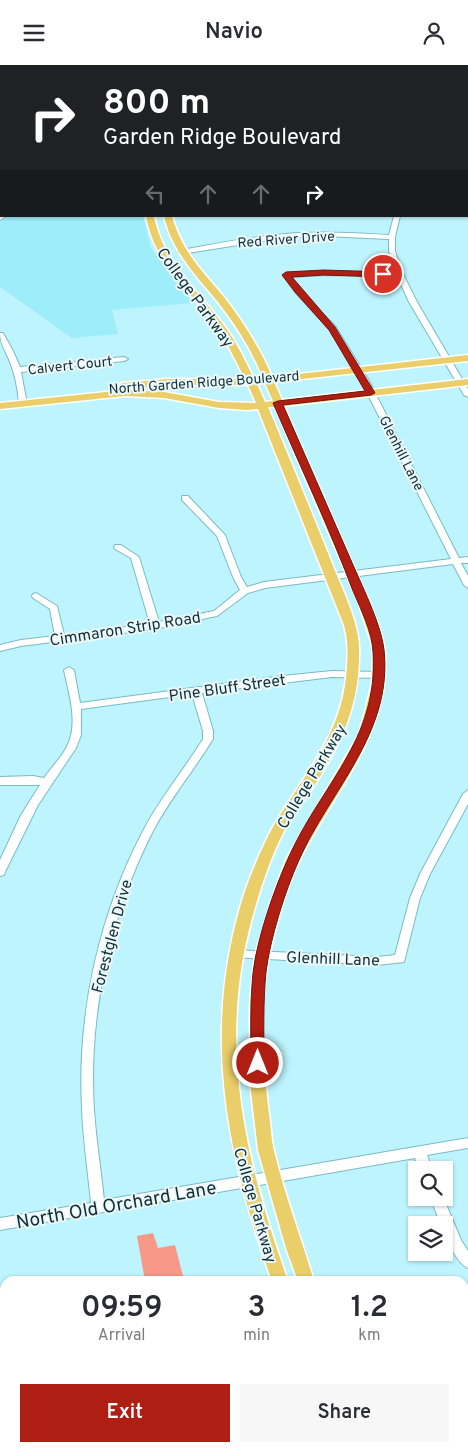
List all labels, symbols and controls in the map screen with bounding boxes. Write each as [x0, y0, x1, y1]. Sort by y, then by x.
icon: menu [20, 19, 48, 47]
text: Navio [205, 19, 263, 46]
icon: person [420, 19, 448, 47]
text: 800 m [103, 82, 210, 126]
icon: right [20, 85, 85, 150]
text: Garden Ridge Boulevard [103, 125, 341, 152]
icon: left [141, 180, 169, 208]
icon: ahead [194, 180, 222, 208]
icon: ahead [247, 180, 275, 208]
icon: right [300, 180, 328, 208]
street label: Red River Drive [237, 229, 335, 252]
street label: College Parkway [151, 244, 237, 352]
pin [362, 253, 404, 295]
icon: arrive [369, 260, 397, 288]
street label: Calvert Court [27, 354, 113, 379]
street label: North Garden Ridge Boulevard [108, 368, 300, 399]
street label: Glenhill Lane [374, 413, 427, 494]
street label: Cimmaron Strip Road [48, 608, 202, 652]
street label: Pine Bluff Street [167, 671, 287, 707]
street label: College Parkway [274, 721, 352, 833]
street label: Forestglen Drive [88, 878, 138, 995]
street label: Glenhill Lane [286, 948, 380, 972]
position arrow [231, 1036, 283, 1088]
street label: College Parkway [228, 1146, 280, 1265]
map controls [408, 1161, 453, 1261]
button: search [408, 1161, 453, 1206]
street label: North Old Orchard Lane [14, 1177, 218, 1235]
button: layers [408, 1216, 453, 1261]
text: 09:59 [81, 1290, 162, 1327]
text: 3 [248, 1290, 266, 1327]
text: 1.2 [351, 1290, 388, 1327]
text: Arrival [98, 1326, 146, 1346]
text: min [243, 1326, 270, 1346]
text: km [358, 1326, 381, 1346]
button: Exit [20, 1384, 230, 1442]
button: Share [240, 1384, 449, 1442]

